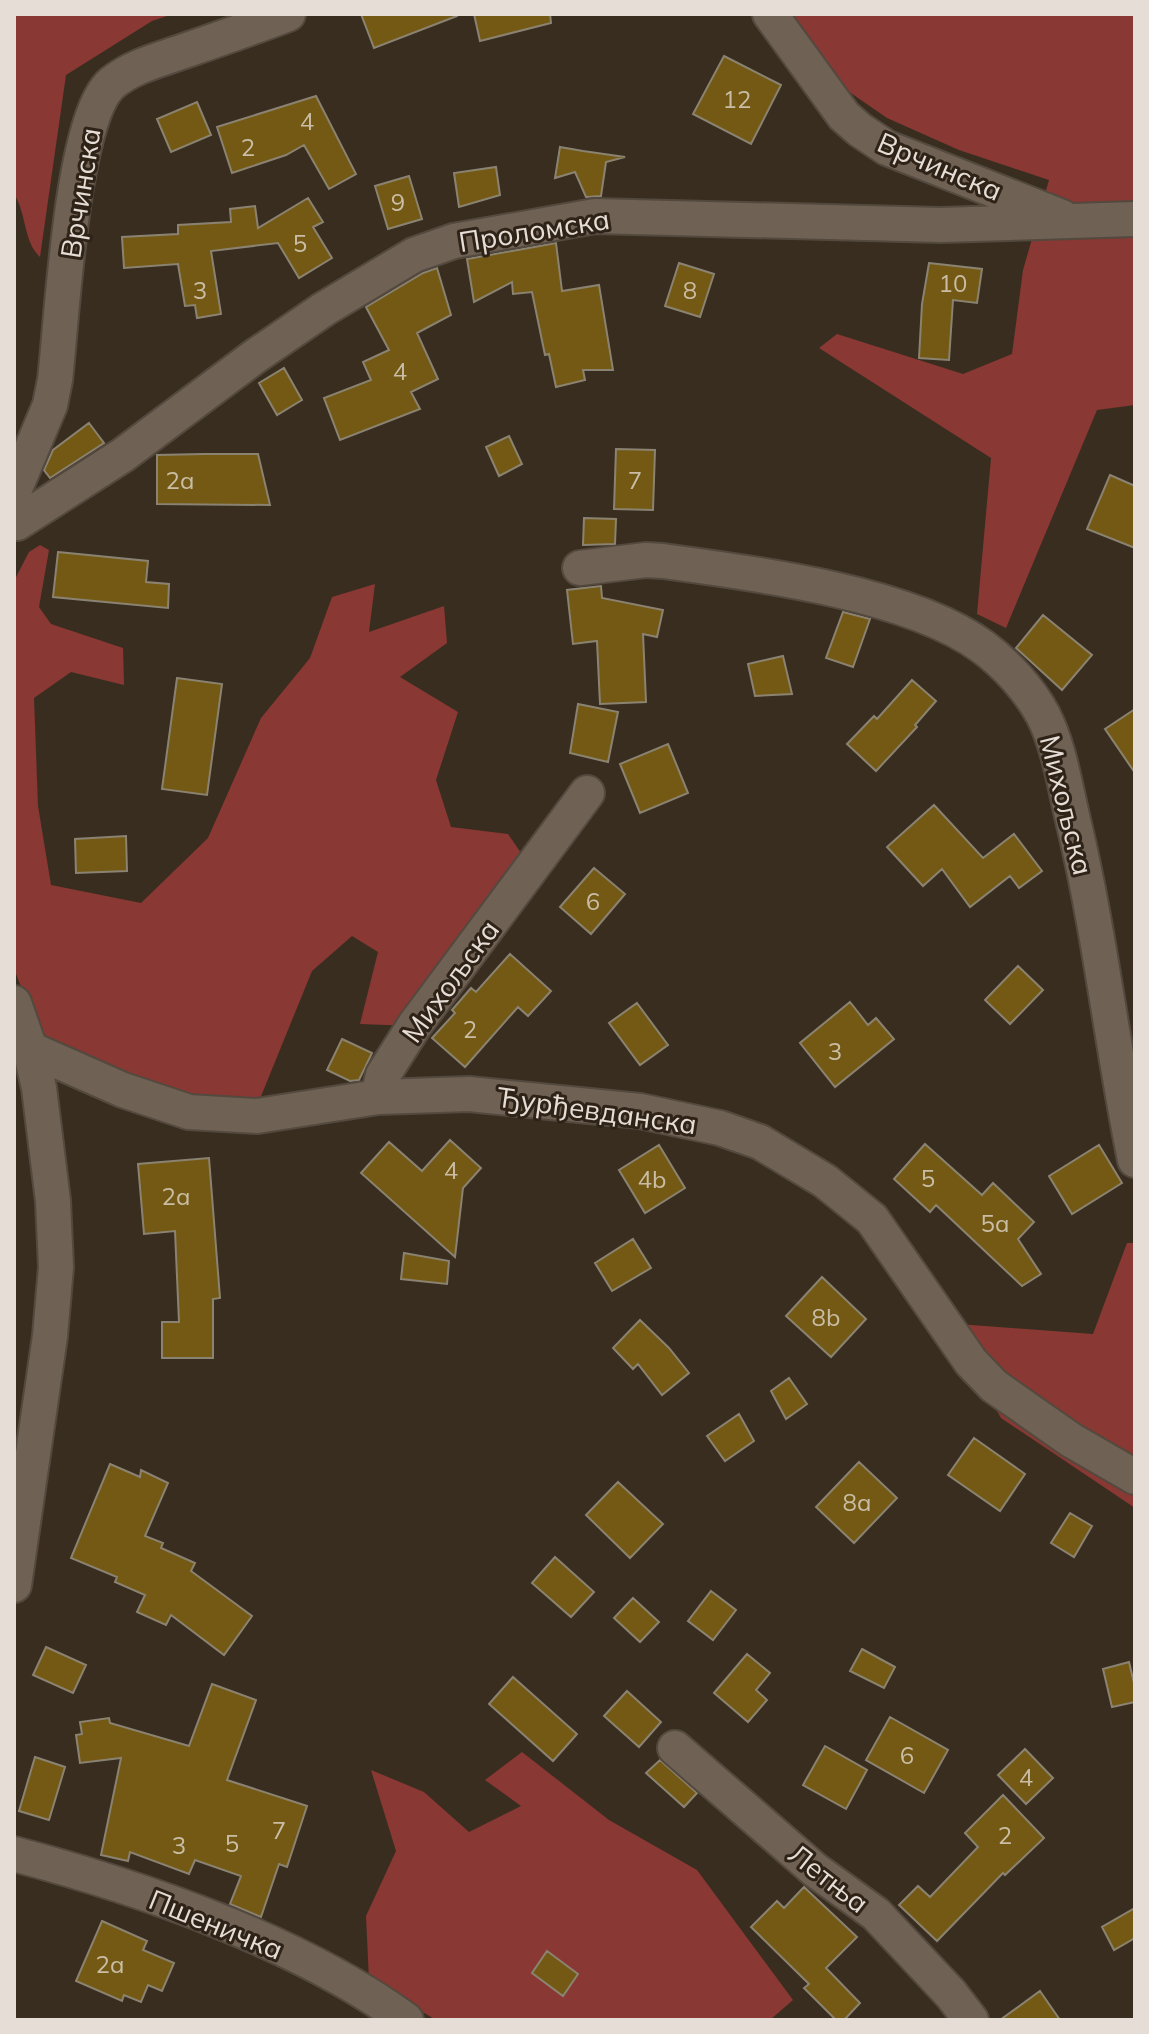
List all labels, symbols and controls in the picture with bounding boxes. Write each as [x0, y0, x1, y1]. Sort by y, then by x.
house number: 12 [723, 84, 751, 114]
house number: 4 [300, 106, 314, 136]
street label: Врчинска [873, 124, 1007, 208]
street label: Врчинска [52, 125, 108, 261]
house number: 2 [241, 132, 255, 162]
house number: 9 [391, 187, 405, 217]
street label: Проломска [456, 201, 612, 259]
house number: 5 [293, 228, 307, 258]
house number: 10 [939, 268, 967, 298]
house number: 3 [193, 275, 207, 305]
house number: 8 [683, 275, 697, 305]
house number: 4 [393, 356, 407, 386]
house number: 2a [166, 465, 194, 495]
house number: 7 [628, 465, 642, 495]
street label: Михољска [1033, 731, 1101, 879]
house number: 6 [586, 886, 600, 916]
street label: Михољска [394, 913, 506, 1049]
house number: 2 [463, 1014, 477, 1044]
house number: 3 [828, 1036, 842, 1066]
street label: Ђурђевданска [495, 1079, 699, 1141]
house number: 4 [444, 1155, 458, 1185]
house number: 5 [921, 1163, 935, 1193]
house number: 4b [638, 1164, 666, 1194]
house number: 2a [162, 1181, 190, 1211]
house number: 5a [981, 1208, 1009, 1238]
house number: 8b [812, 1302, 840, 1332]
house number: 8a [843, 1487, 871, 1517]
house number: 6 [900, 1740, 914, 1770]
house number: 4 [1019, 1762, 1033, 1792]
house number: 7 [272, 1815, 286, 1845]
house number: 2 [998, 1820, 1012, 1850]
house number: 5 [225, 1828, 239, 1858]
house number: 3 [172, 1830, 186, 1860]
street label: Летња [782, 1836, 876, 1920]
street label: Пшеничка [144, 1881, 288, 1967]
house number: 2a [96, 1949, 124, 1979]

